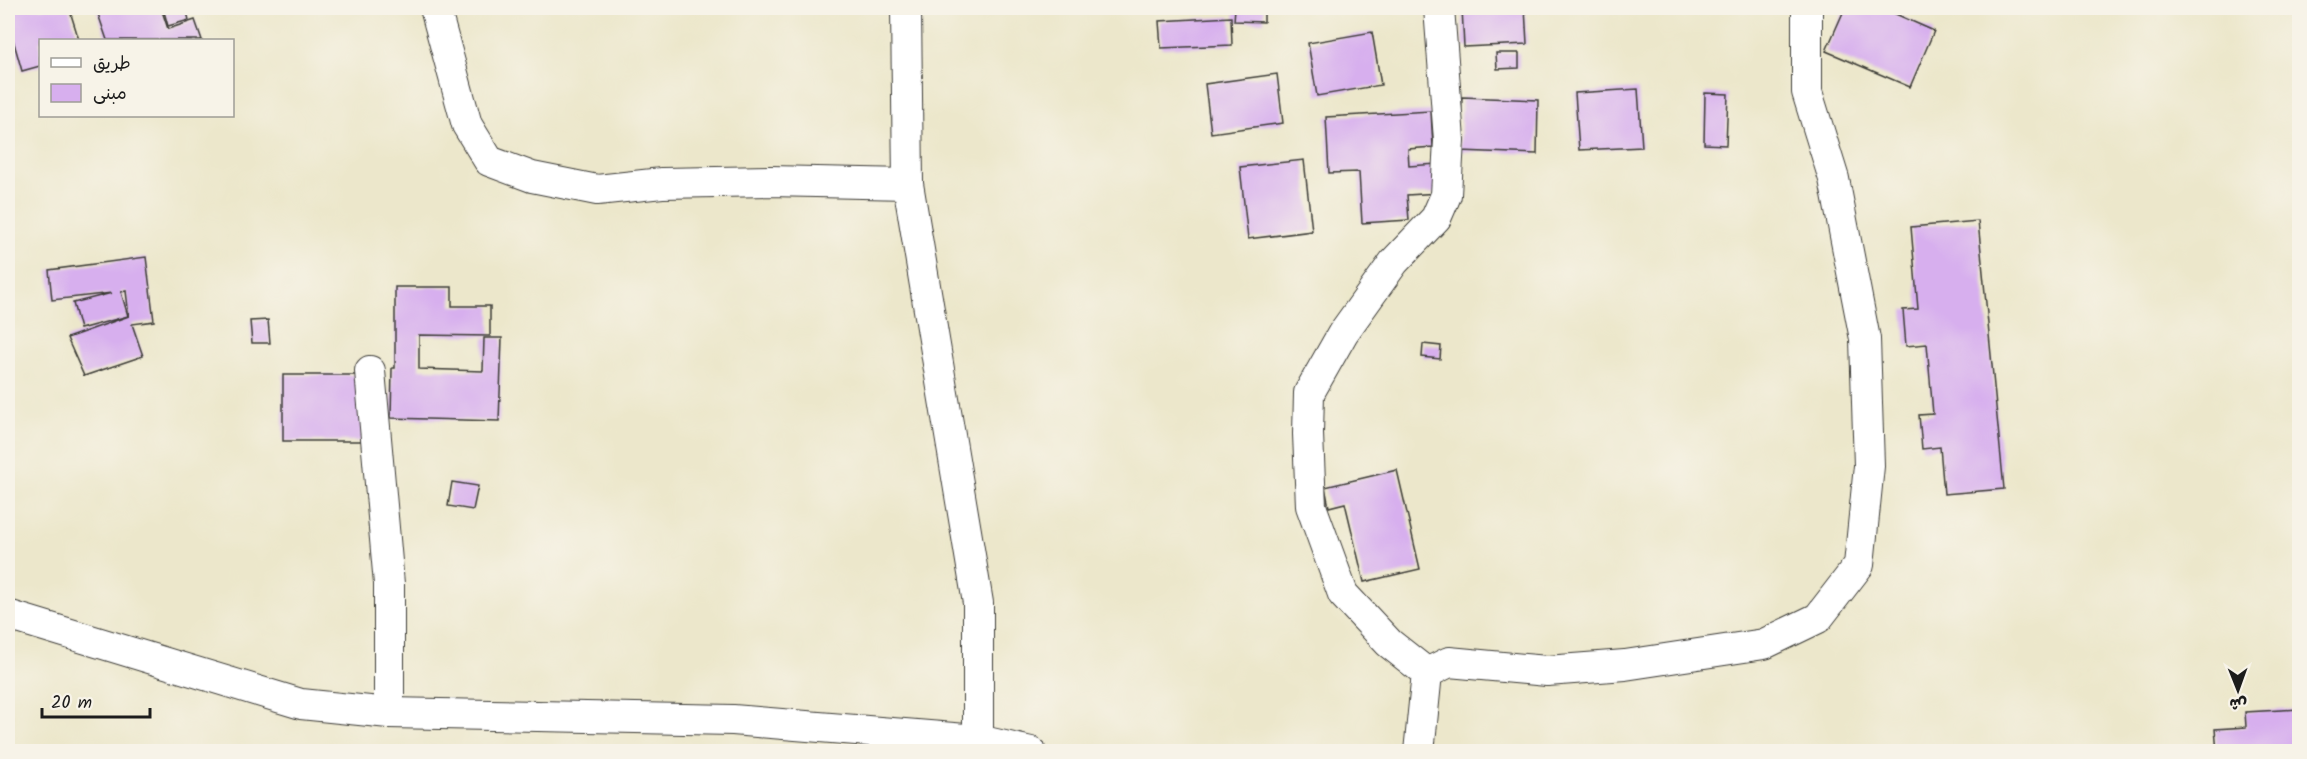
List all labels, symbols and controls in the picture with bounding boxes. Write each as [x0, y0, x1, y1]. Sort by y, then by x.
legend [39, 39, 234, 117]
text: طريق [93, 50, 131, 79]
text: مبنى [93, 80, 127, 109]
north arrow [2208, 660, 2268, 720]
scale bar [42, 681, 150, 719]
text: 20 m [51, 689, 92, 718]
text: ش [2229, 691, 2247, 716]

